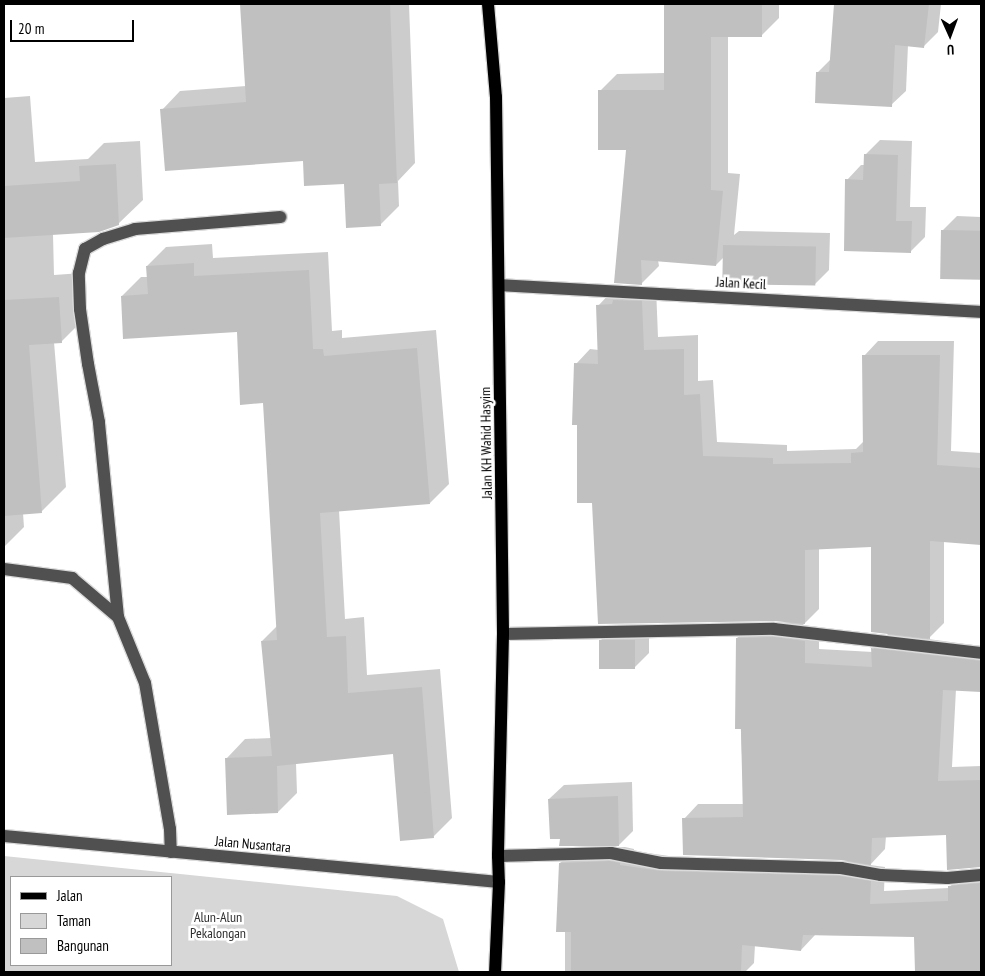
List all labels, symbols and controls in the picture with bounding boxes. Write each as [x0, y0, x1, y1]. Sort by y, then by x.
scale bar [12, 10, 136, 42]
north arrow [925, 10, 975, 60]
text: 20 m [18, 19, 44, 38]
text: U [947, 41, 954, 59]
street label: Jalan Kecil [715, 273, 767, 293]
street label: Jalan KH Wahid Hasyim [477, 387, 495, 499]
street label: Jalan Nusantara [214, 832, 292, 856]
legend [10, 876, 172, 966]
text: Jalan [57, 886, 83, 905]
park label: Alun-Alun Pekalongan [190, 909, 246, 942]
text: Taman [57, 911, 91, 930]
text: Bangunan [57, 936, 109, 955]

